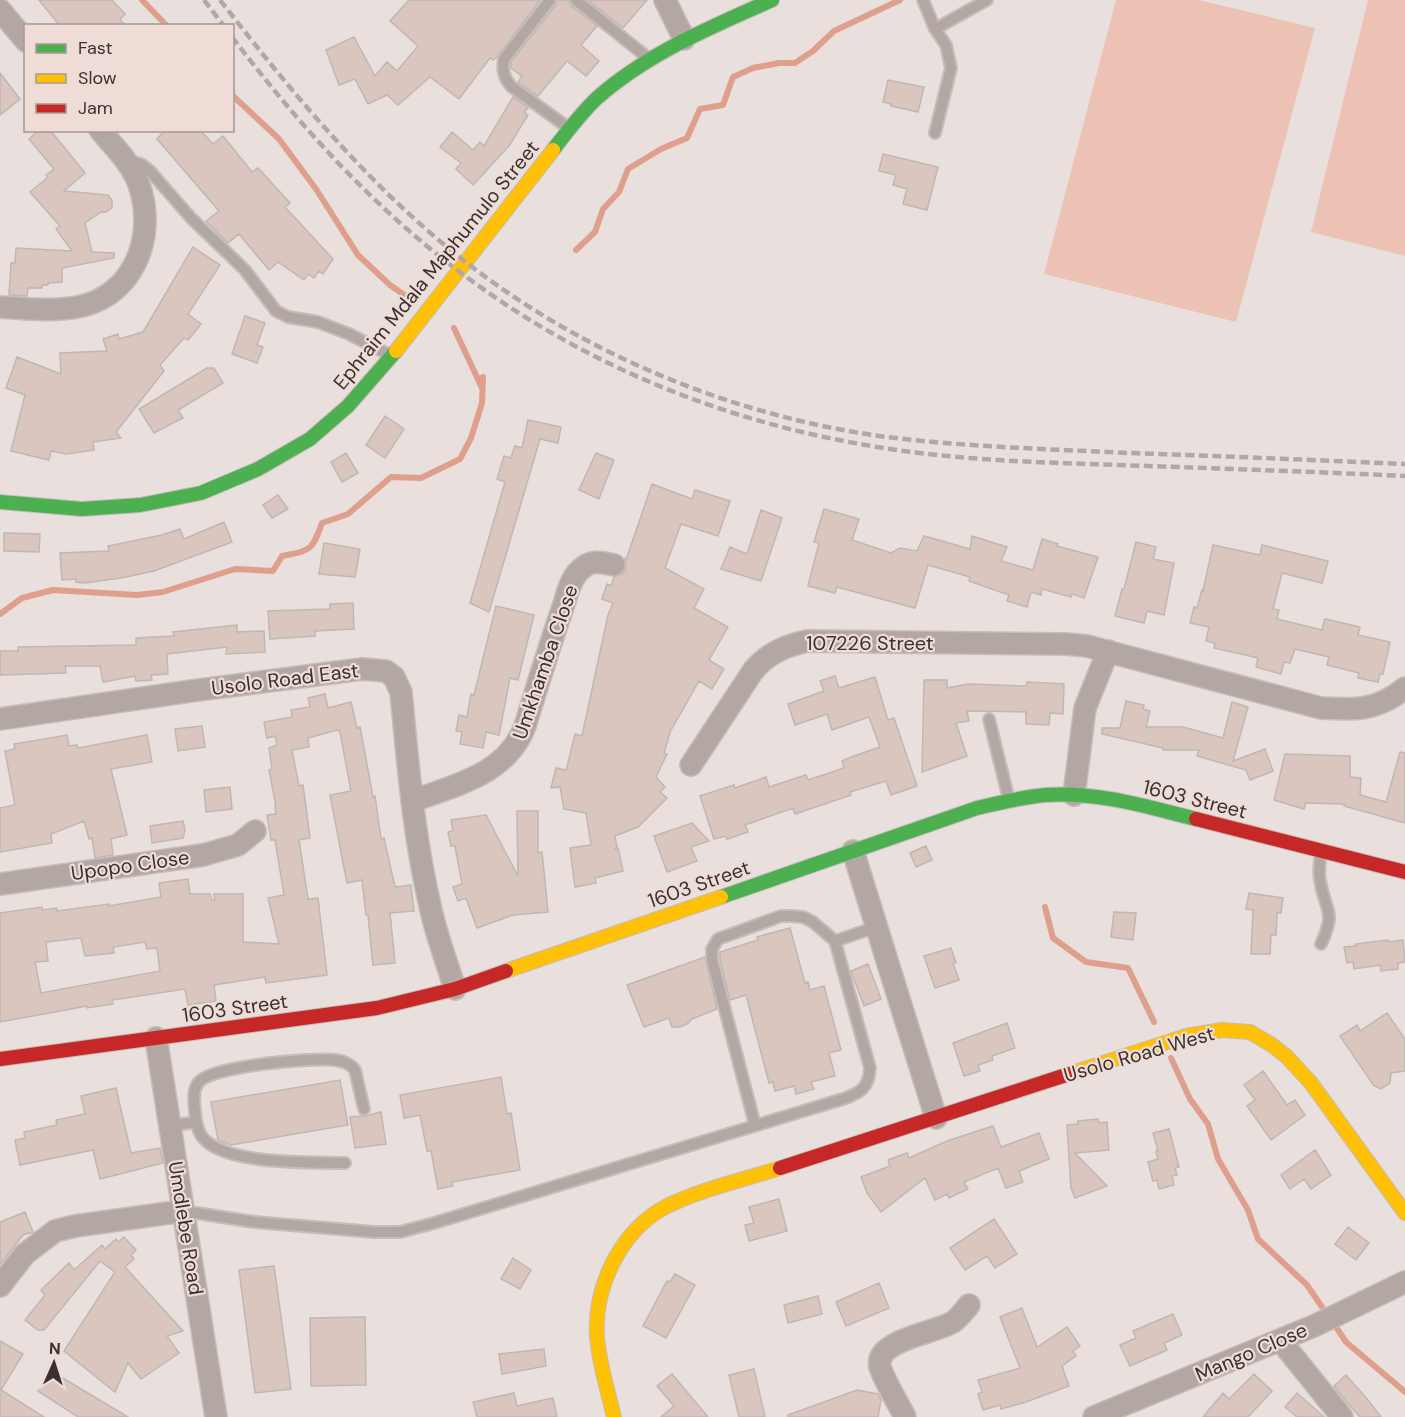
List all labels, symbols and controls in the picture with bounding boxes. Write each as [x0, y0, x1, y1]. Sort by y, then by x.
legend [24, 24, 234, 132]
text: Fast [78, 36, 113, 60]
text: Slow [78, 66, 117, 90]
text: Jam [78, 96, 113, 120]
street label: Ephraim Mdala Maphumulo Street [327, 135, 545, 395]
street label: Umkhamba Close [506, 581, 584, 743]
street label: 107226 Street [806, 630, 934, 656]
street label: Usolo Road East [210, 657, 360, 701]
street label: 1603 Street [1140, 774, 1250, 825]
street label: Upopo Close [69, 844, 191, 886]
street label: 1603 Street [645, 854, 754, 914]
street label: 1603 Street [181, 988, 290, 1028]
street label: Usolo Road West [1061, 1020, 1218, 1088]
street label: Umdlebe Road [163, 1159, 209, 1297]
street label: Mango Close [1191, 1317, 1311, 1387]
north arrow [24, 1333, 84, 1393]
text: N [48, 1338, 61, 1359]

